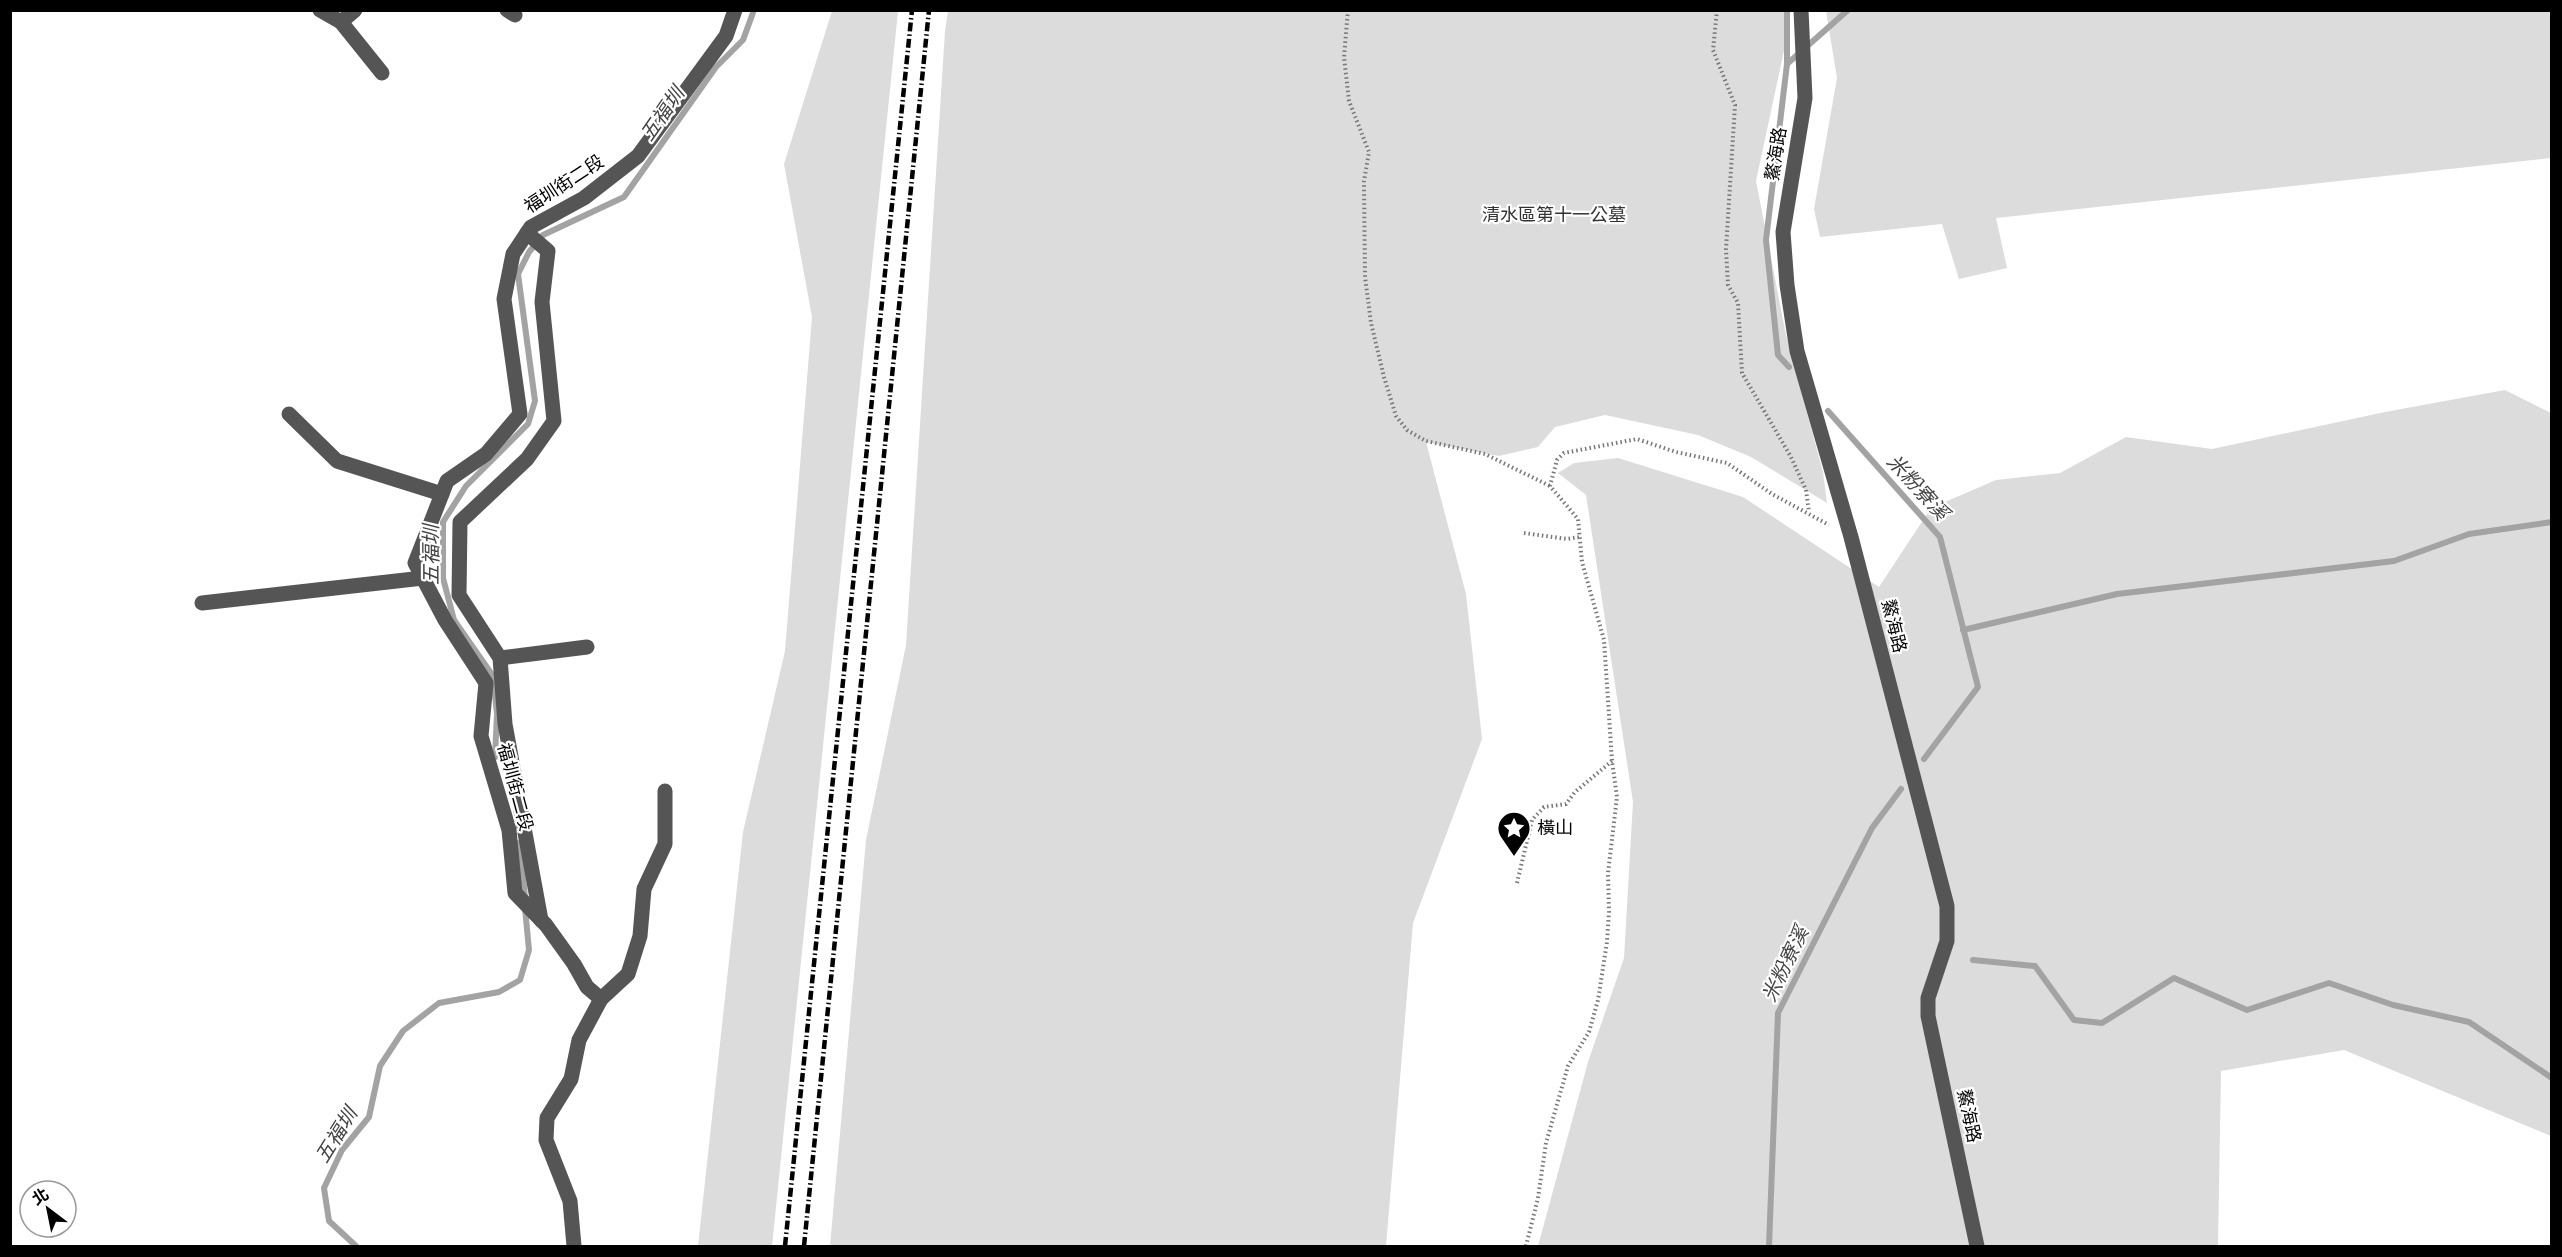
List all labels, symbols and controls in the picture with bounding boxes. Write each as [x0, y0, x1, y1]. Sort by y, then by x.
water label: 五福圳 [634, 80, 690, 145]
street label: 鰲海路 [1760, 125, 1790, 182]
street label: 福圳街二段 [520, 149, 607, 217]
park label: 清水區第十一公墓 [1482, 203, 1626, 225]
water label: 米粉寮溪 [1883, 449, 1956, 526]
water label: 五福圳 [418, 522, 442, 585]
street label: 鰲海路 [1878, 597, 1912, 655]
street label: 福圳街二段 [494, 740, 538, 833]
place icon: 橫山 [1496, 810, 1532, 857]
place label: 橫山 [1537, 816, 1573, 838]
water label: 米粉寮溪 [1756, 920, 1814, 1005]
street label: 鰲海路 [1954, 1087, 1986, 1144]
water label: 五福圳 [309, 1100, 363, 1166]
north arrow [18, 1179, 78, 1239]
text: 北 [28, 1184, 52, 1208]

